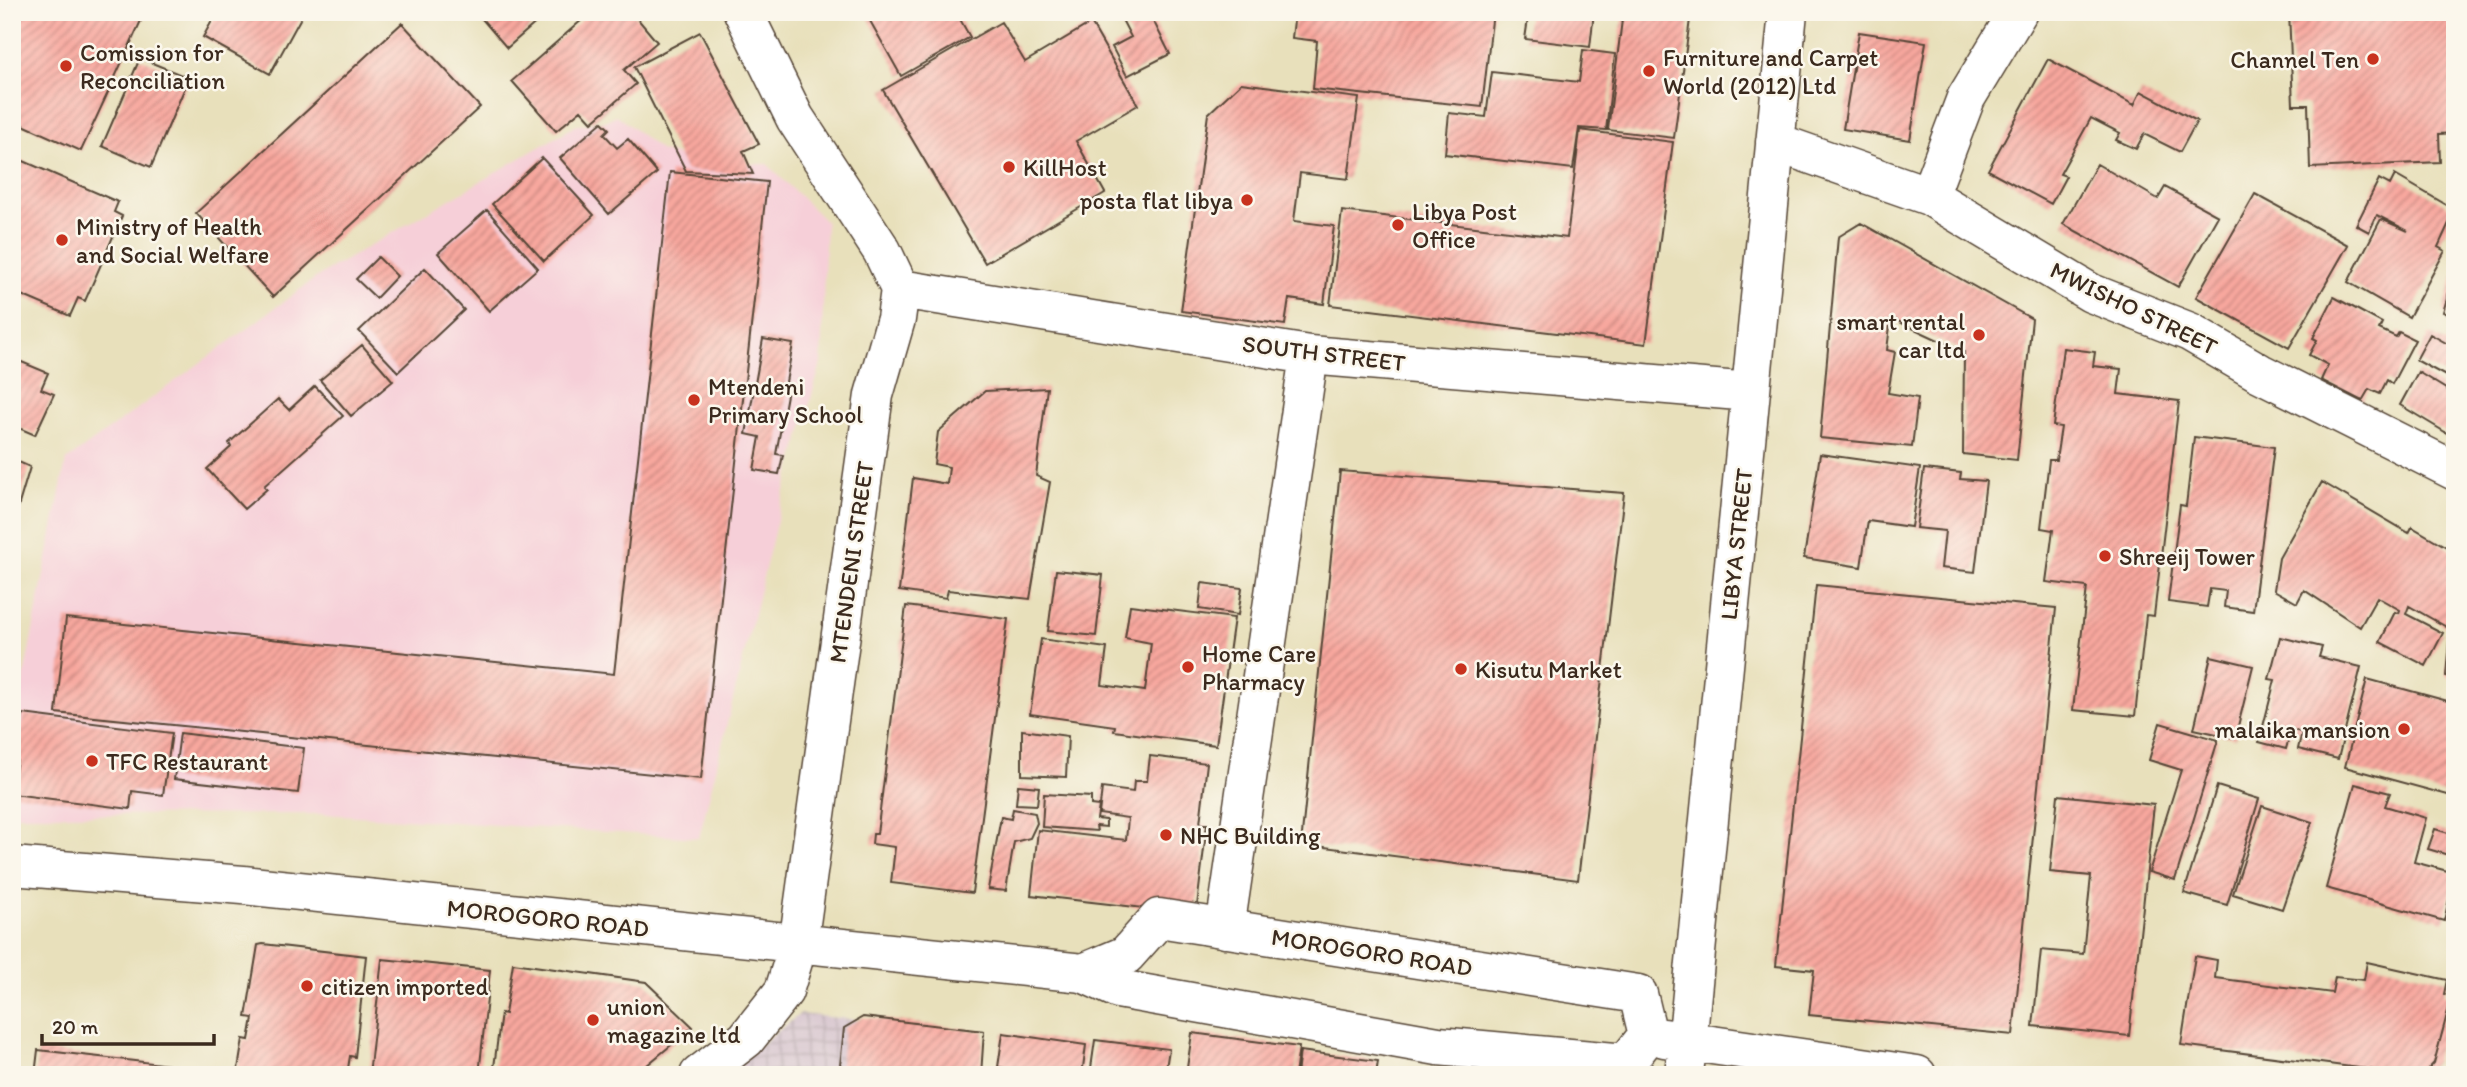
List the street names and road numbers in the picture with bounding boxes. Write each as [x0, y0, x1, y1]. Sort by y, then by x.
street label: MWISHO STREET [2046, 255, 2223, 361]
street label: SOUTH STREET [1241, 329, 1408, 377]
street label: MTENDENI STREET [822, 459, 880, 665]
street label: LIBYA STREET [1714, 466, 1758, 621]
street label: MOROGORO ROAD [445, 893, 651, 943]
street label: MOROGORO ROAD [1269, 922, 1475, 982]

